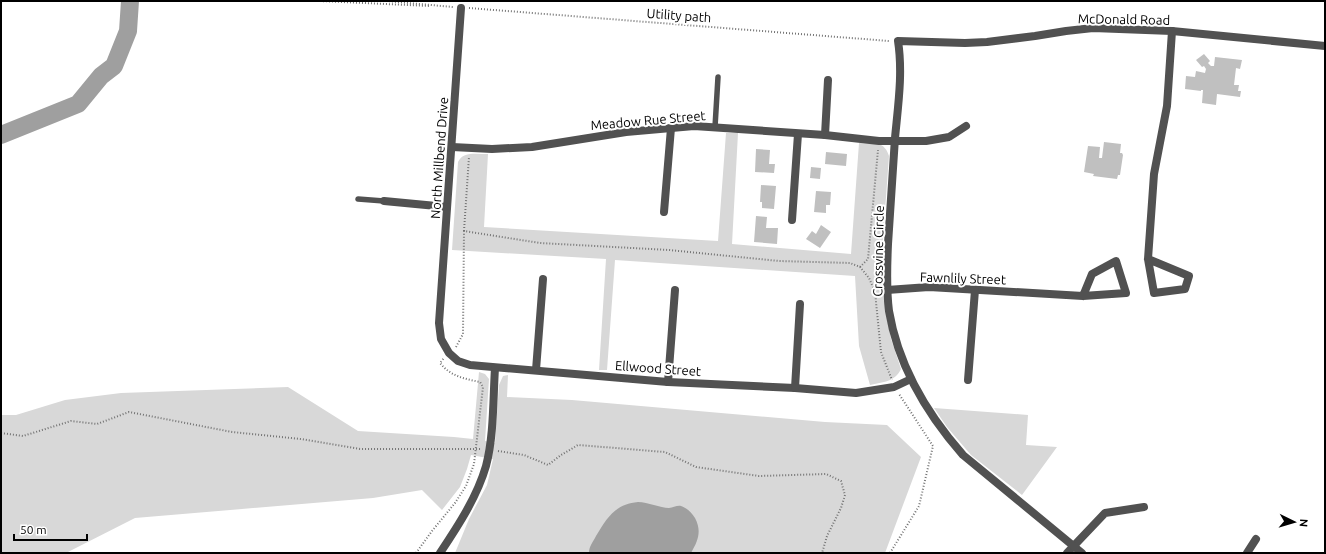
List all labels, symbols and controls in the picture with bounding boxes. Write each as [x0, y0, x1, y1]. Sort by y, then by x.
street label: Utility path [646, 6, 712, 24]
street label: McDonald Road [1078, 11, 1170, 27]
street label: North Millbend Drive [428, 97, 450, 219]
street label: Meadow Rue Street [590, 108, 706, 132]
street label: Crossvine Circle [870, 205, 886, 297]
street label: Fawnlily Street [920, 270, 1006, 286]
street label: Ellwood Street [614, 358, 702, 378]
north arrow [1274, 502, 1314, 542]
scale bar [14, 516, 87, 542]
text: N [1298, 518, 1310, 527]
text: 50 m [20, 523, 47, 536]

